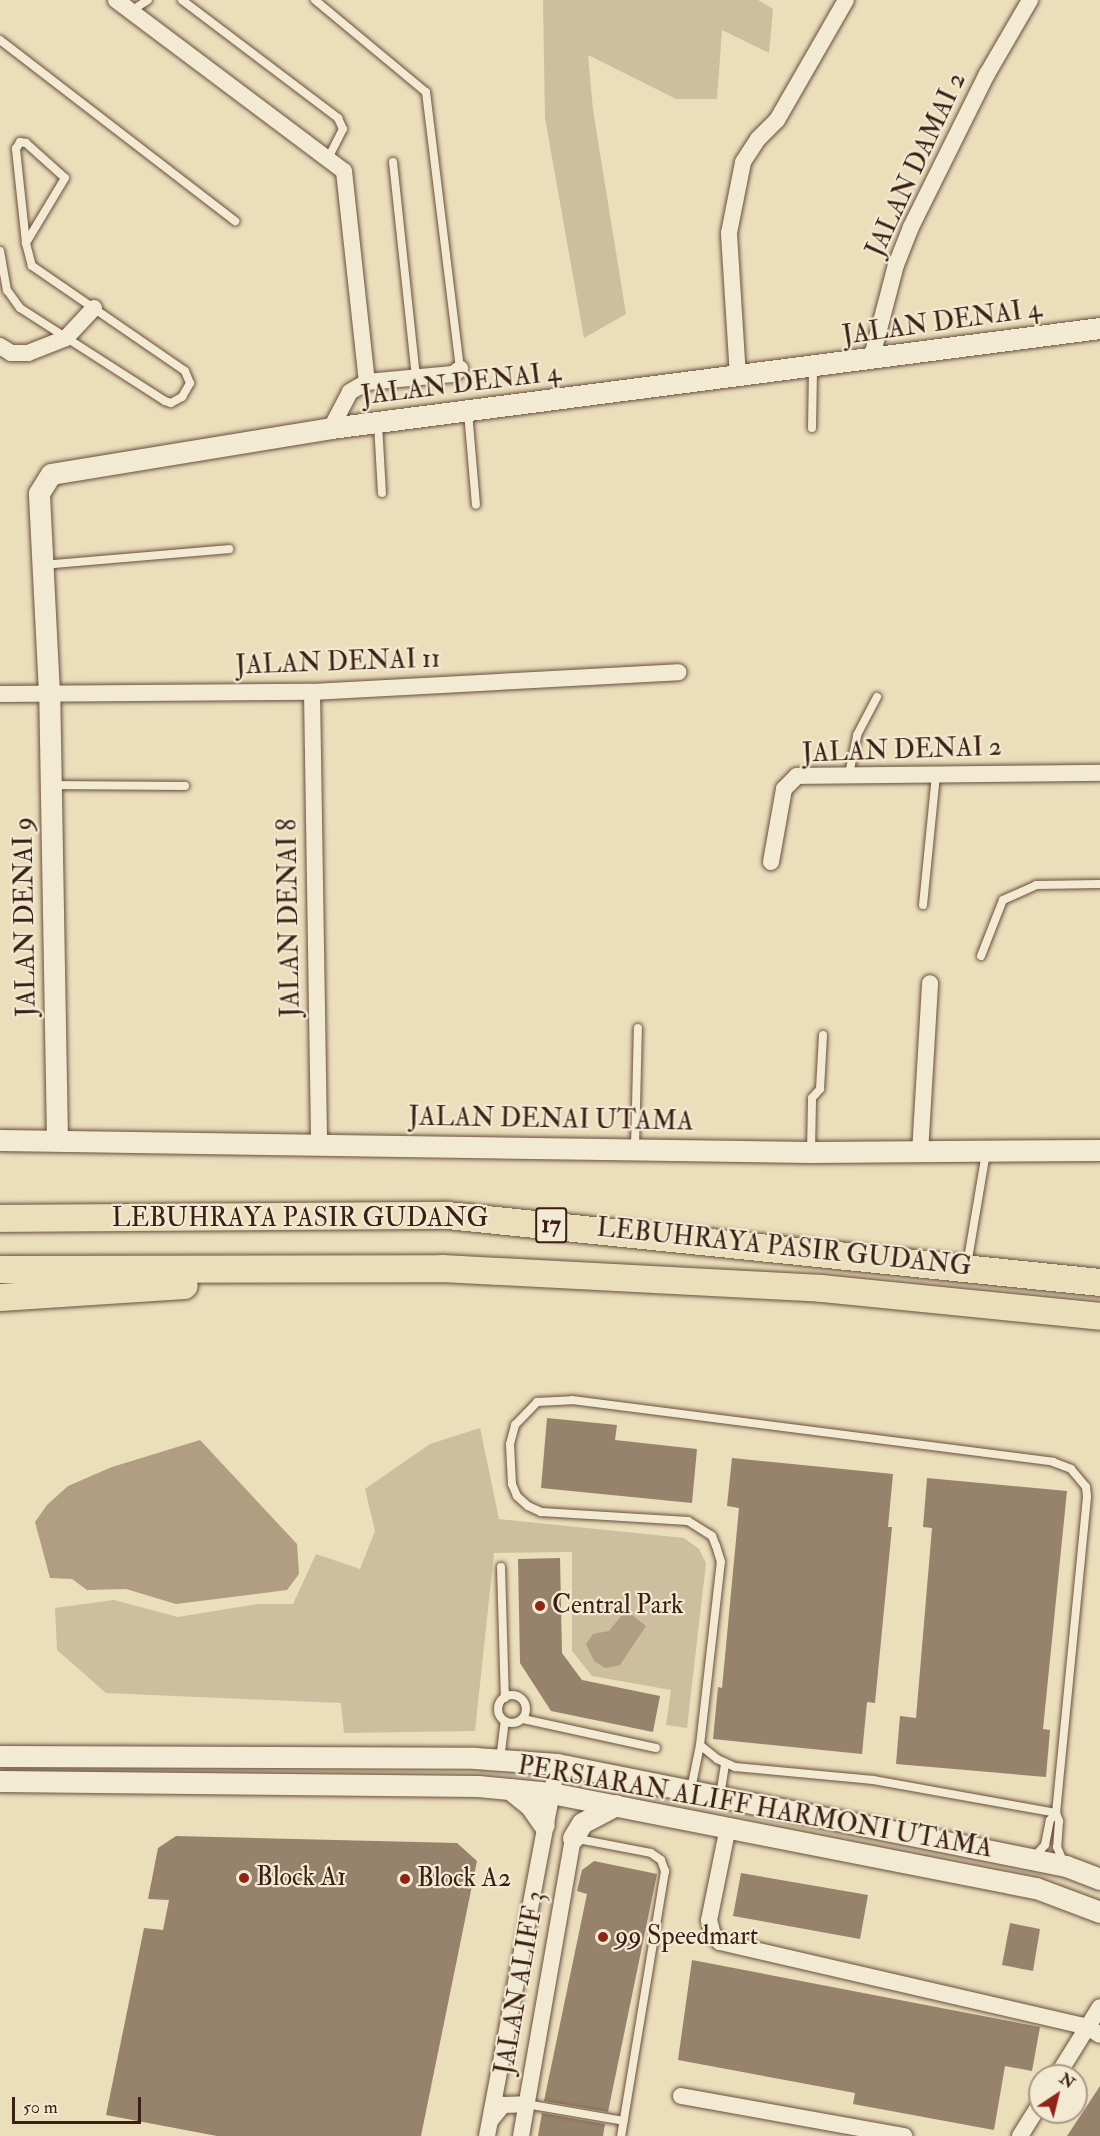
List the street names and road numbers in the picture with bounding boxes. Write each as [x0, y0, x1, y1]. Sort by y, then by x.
street label: JALAN DAMAI 2 [861, 68, 973, 262]
street label: JALAN DENAI 4 [841, 294, 1043, 352]
street label: JALAN DENAI 4 [360, 357, 562, 413]
street label: JALAN DENAI 11 [235, 644, 441, 682]
street label: JALAN DENAI 2 [802, 732, 1002, 770]
street label: JALAN DENAI 9 [9, 817, 43, 1017]
street label: JALAN DENAI 8 [273, 818, 307, 1018]
street label: JALAN DENAI UTAMA [408, 1102, 694, 1138]
street label: LEBUHRAYA PASIR GUDANG [112, 1203, 488, 1235]
road number: 17 [534, 1204, 568, 1246]
street label: LEBUHRAYA PASIR GUDANG [595, 1213, 973, 1283]
street label: PERSIARAN ALIFF HARMONI UTAMA [515, 1751, 995, 1865]
street label: JALAN ALIFF 3 [490, 1889, 552, 2077]

